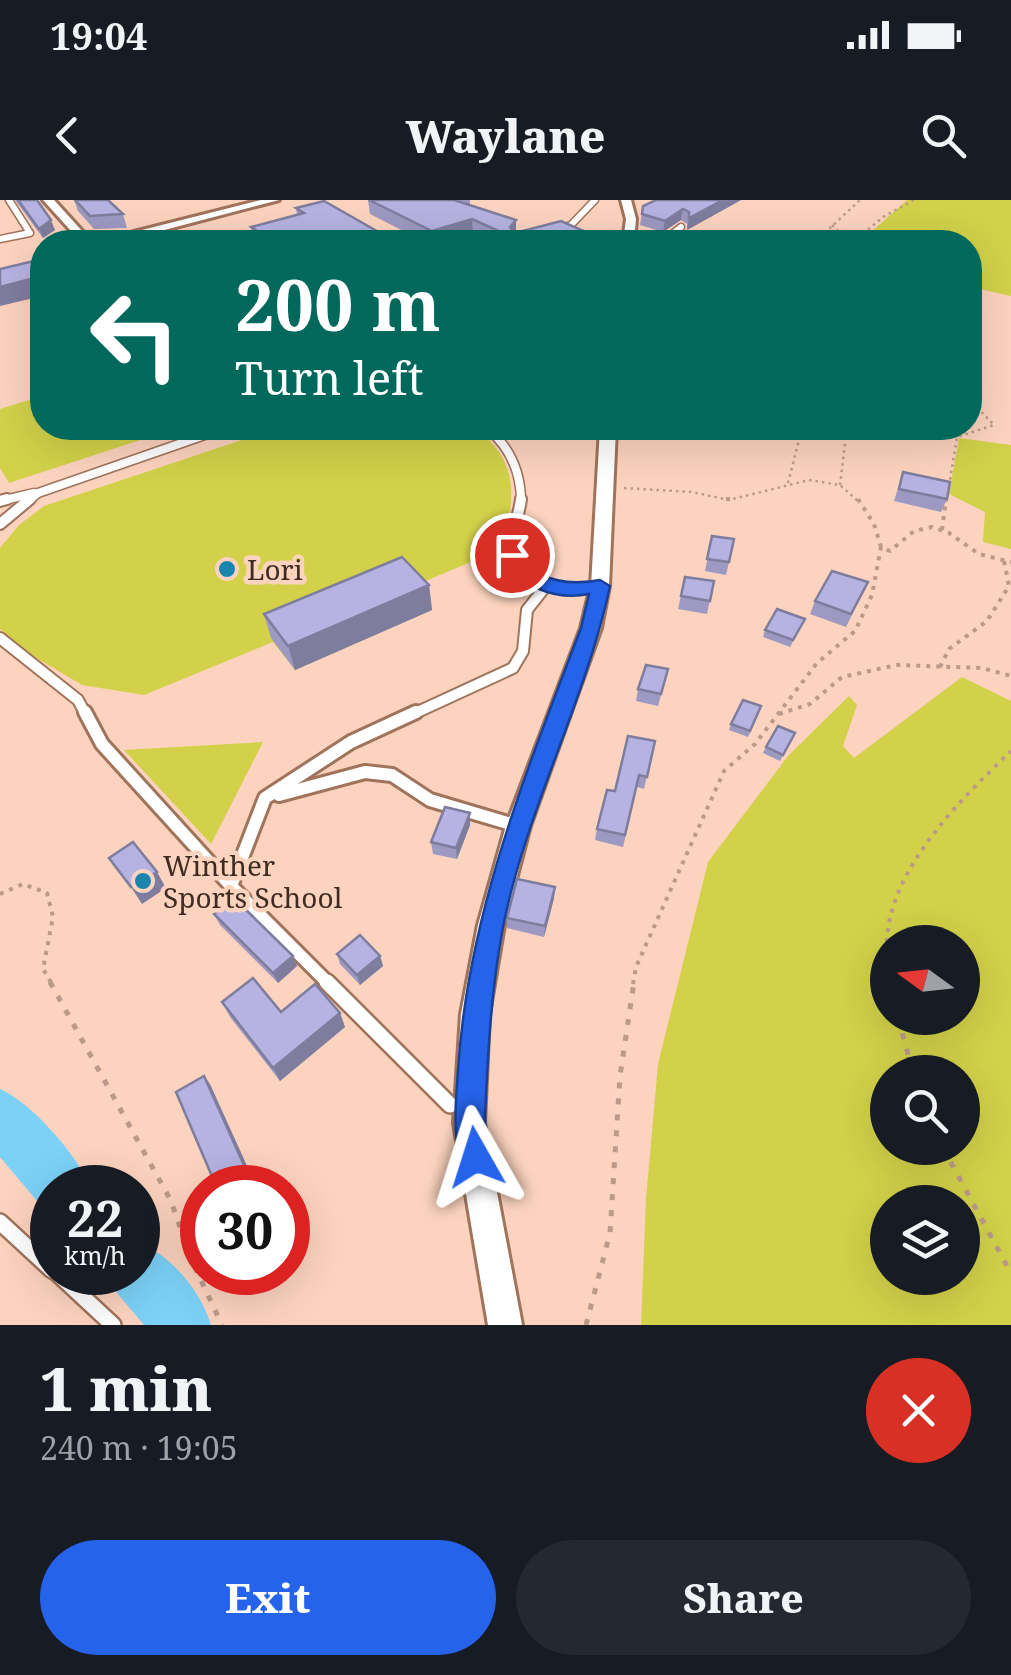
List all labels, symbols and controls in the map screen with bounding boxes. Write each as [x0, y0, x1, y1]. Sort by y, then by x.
text: 19:04 [50, 9, 147, 61]
text: Waylane [406, 105, 605, 166]
icon: back [40, 108, 95, 163]
icon: search [916, 108, 971, 163]
text: 200 m [235, 256, 441, 352]
icon: left [70, 270, 200, 400]
text: Turn left [235, 347, 424, 408]
pin [470, 513, 555, 598]
icon: arrive [485, 528, 540, 583]
place label: Lori [247, 550, 303, 588]
marker: Lori [216, 558, 238, 580]
place label: Winther Sports School [163, 846, 343, 916]
marker: Winther Sports School [132, 870, 154, 892]
north arrow [870, 925, 980, 1035]
map controls [870, 925, 980, 1295]
button: search [870, 1055, 980, 1165]
position arrow [424, 1105, 528, 1209]
speed limit sign: 30 [180, 1165, 310, 1295]
text: 22 [67, 1184, 123, 1252]
button: layers [870, 1185, 980, 1295]
text: km/h [64, 1238, 126, 1272]
text: 1 min [40, 1347, 212, 1429]
button: close [866, 1358, 971, 1463]
text: 240 m · 19:05 [40, 1426, 238, 1469]
button: Exit [40, 1540, 496, 1655]
button: Share [516, 1540, 971, 1655]

